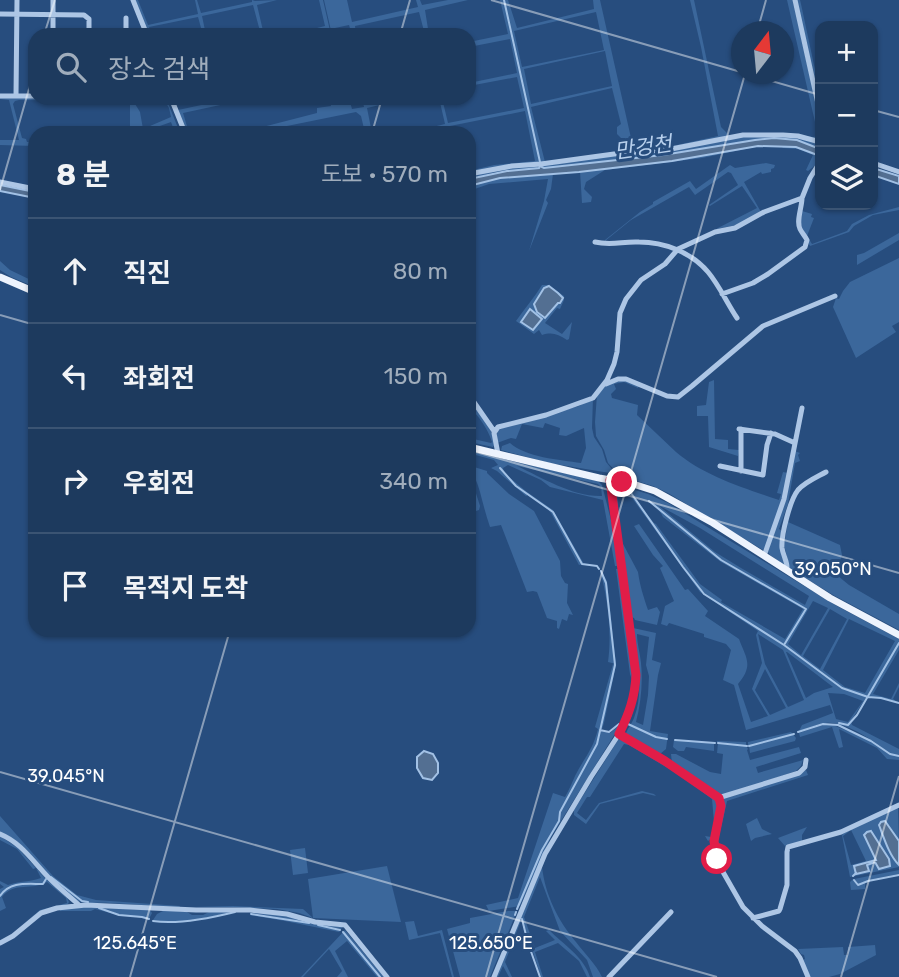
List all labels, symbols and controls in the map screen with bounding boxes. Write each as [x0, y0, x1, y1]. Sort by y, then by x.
north arrow [731, 21, 794, 84]
map controls [815, 21, 878, 210]
button: + [815, 21, 878, 84]
search box [28, 28, 476, 105]
icon: search [52, 48, 90, 86]
text: 장소 검색 [108, 54, 210, 85]
button: − [815, 84, 878, 147]
water label: 만겅천 [613, 130, 676, 163]
button: layers [815, 147, 878, 210]
text: 8 분 [56, 157, 110, 193]
text: 도보 · 570 m [321, 160, 448, 188]
icon: ahead [56, 252, 94, 290]
text: 80 m [393, 257, 448, 285]
text: 직진 [123, 258, 171, 289]
icon: left [56, 357, 94, 395]
text: 150 m [384, 362, 448, 390]
text: 좌회전 [123, 363, 195, 394]
icon: right [56, 462, 94, 500]
route end [606, 466, 637, 497]
text: 340 m [379, 467, 448, 495]
text: 우회전 [123, 468, 195, 499]
text: 39.050°N [794, 558, 872, 580]
icon: arrive [56, 567, 94, 605]
text: 목적지 도착 [123, 573, 248, 604]
text: 39.045°N [27, 765, 105, 787]
route start [701, 843, 732, 874]
text: 125.645°E [93, 932, 177, 954]
text: 125.650°E [449, 932, 533, 954]

